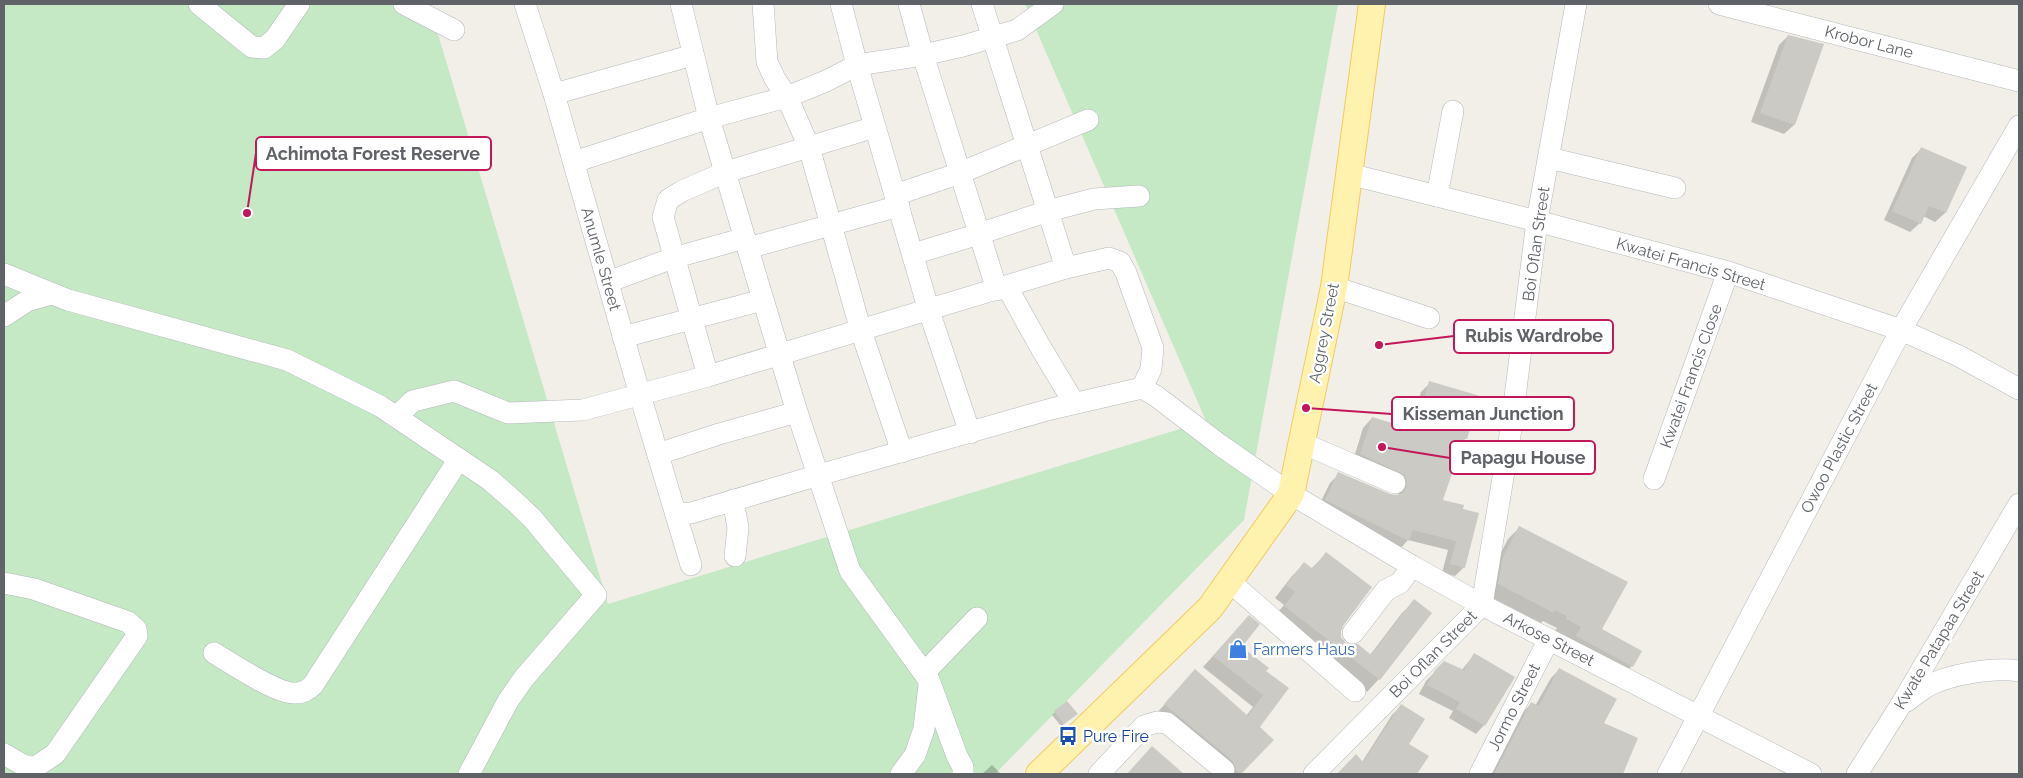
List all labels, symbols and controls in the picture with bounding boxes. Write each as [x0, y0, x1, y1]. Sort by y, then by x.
street label: Krobor Lane [1823, 22, 1915, 62]
callout: Achimota Forest Reserve [256, 137, 491, 170]
text: Achimota Forest Reserve [266, 143, 480, 164]
street label: Boi Oflan Street [1519, 185, 1554, 303]
street label: Anumle Street [577, 205, 625, 313]
street label: Kwatei Francis Street [1614, 234, 1768, 295]
street label: Aggrey Street [1305, 281, 1343, 385]
street label: Kwatei Francis Close [1656, 301, 1726, 451]
callout: Rubis Wardrobe [1454, 320, 1613, 353]
text: Rubis Wardrobe [1465, 325, 1603, 346]
street label: Owoo Plastic Street [1797, 379, 1882, 516]
callout: Kisseman Junction [1392, 397, 1574, 430]
text: Kisseman Junction [1402, 403, 1564, 424]
callout: Papagu House [1450, 441, 1595, 474]
text: Papagu House [1461, 447, 1586, 468]
street label: Kwate Patapaa Street [1890, 567, 1988, 713]
street label: Boi Oflan Street [1385, 606, 1481, 702]
street label: Arkose Street [1500, 608, 1598, 670]
shop icon: Farmers Haus [1227, 638, 1249, 660]
place label: Farmers Haus [1253, 640, 1355, 659]
street label: Jormo Street [1484, 660, 1544, 754]
bus stop icon: Pure Fire [1057, 725, 1079, 747]
place label: Pure Fire [1083, 727, 1149, 746]

